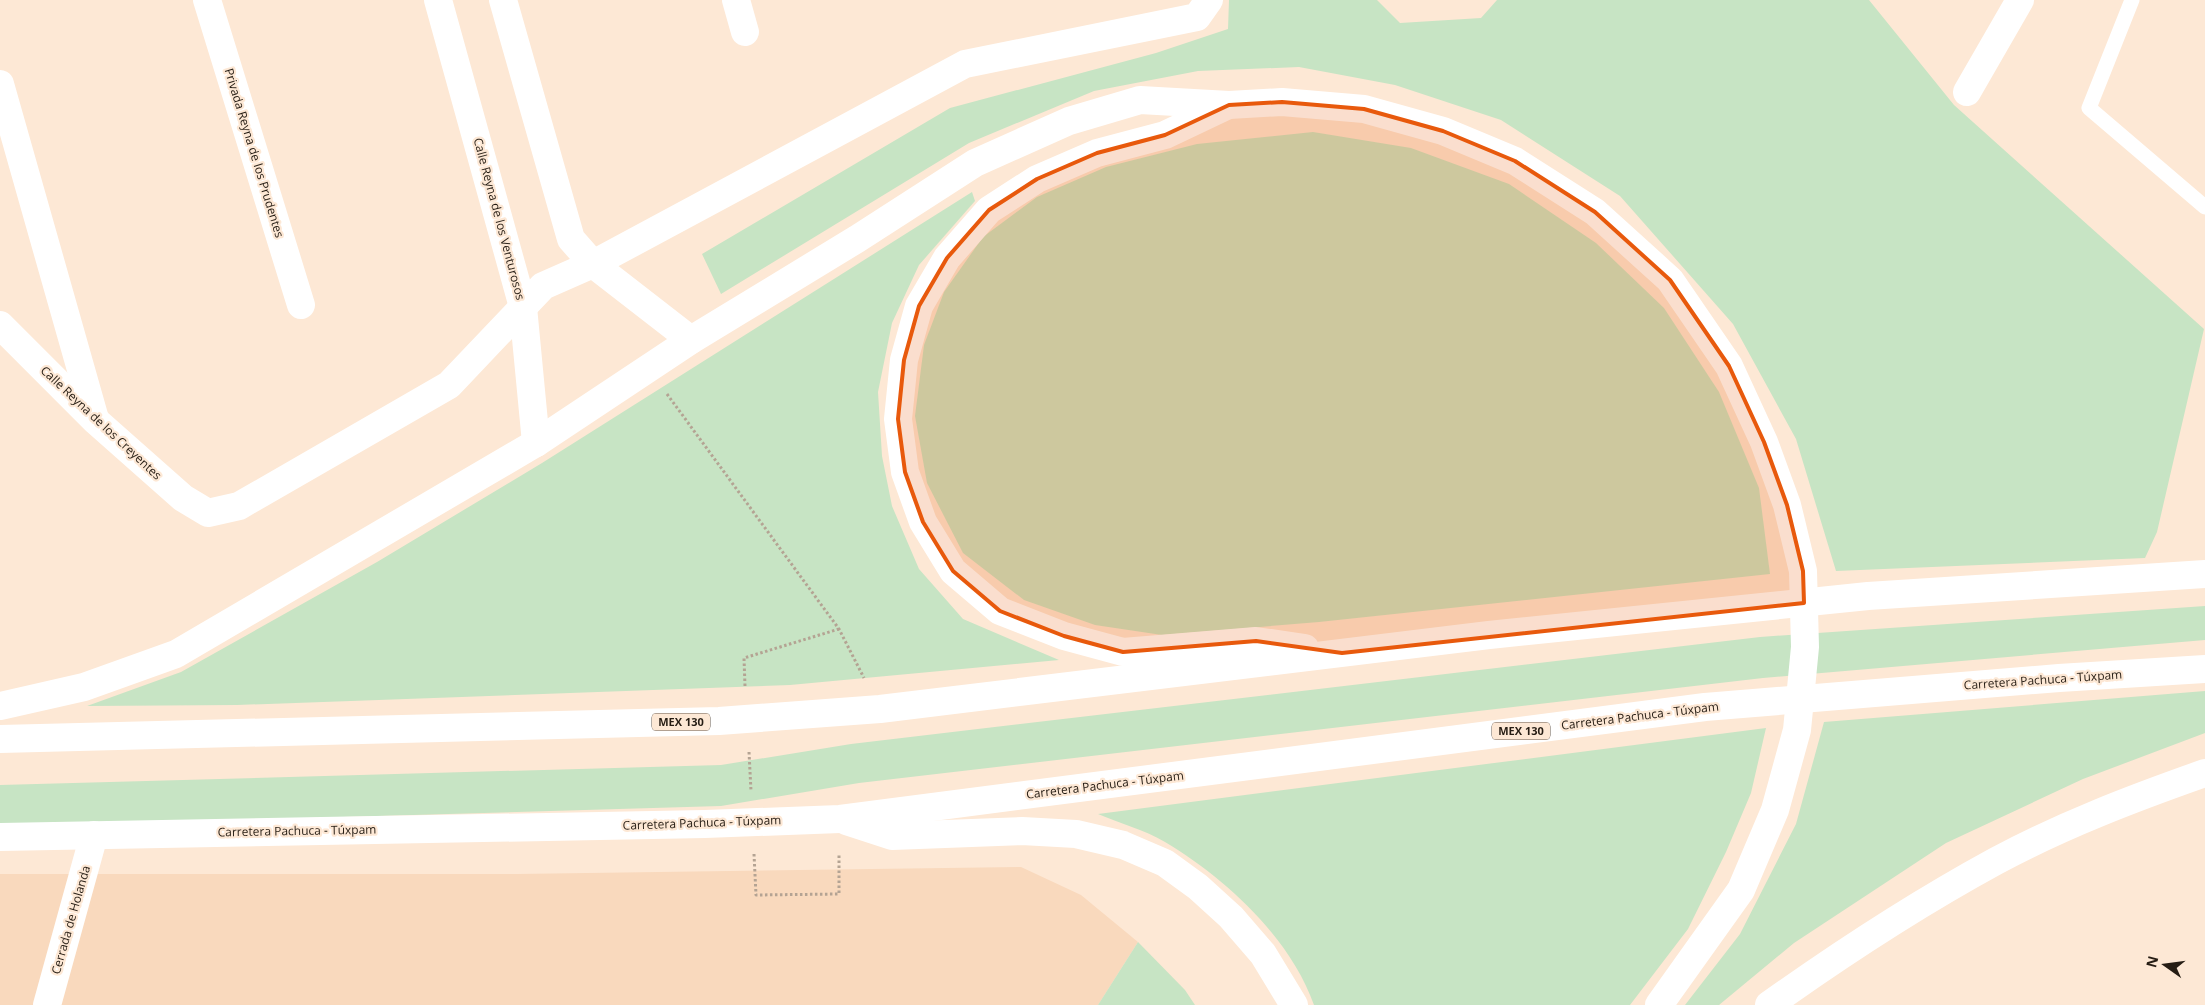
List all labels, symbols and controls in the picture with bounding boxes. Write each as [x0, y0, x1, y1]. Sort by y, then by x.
street label: Privada Reyna de los Prudentes [221, 66, 288, 240]
street label: Calle Reyna de los Venturosos [470, 136, 529, 302]
street label: Calle Reyna de los Creyentes [37, 362, 166, 484]
street label: Carretera Pachuca - Túxpam [1963, 665, 2123, 694]
street label: Carretera Pachuca - Túxpam [1560, 697, 1720, 734]
road number: MEX 130 [652, 714, 710, 730]
road number: MEX 130 [1492, 722, 1550, 739]
street label: Carretera Pachuca - Túxpam [1025, 766, 1185, 803]
street label: Carretera Pachuca - Túxpam [622, 811, 782, 834]
street label: Carretera Pachuca - Túxpam [217, 821, 376, 840]
street label: Cerrada de Holanda [47, 864, 94, 976]
north arrow [2140, 940, 2190, 990]
text: N [2141, 954, 2162, 970]

